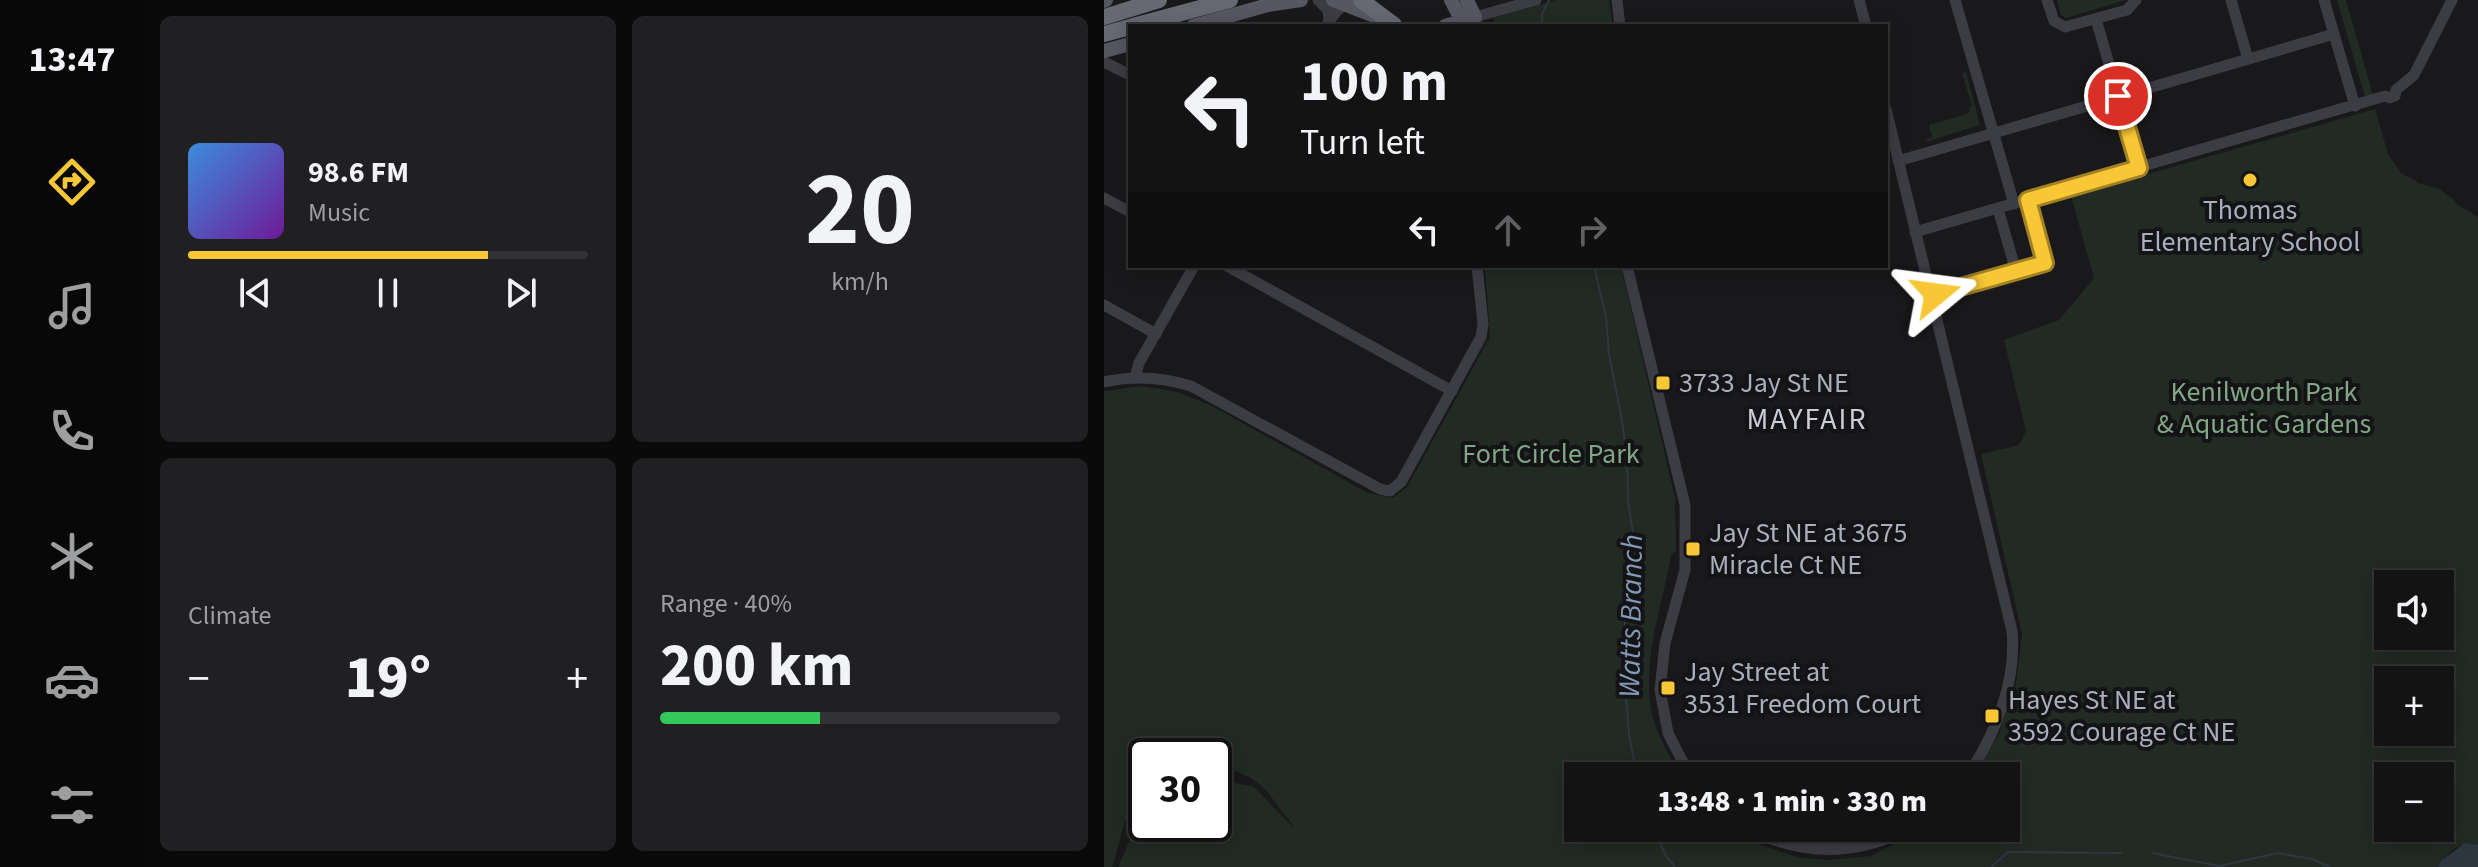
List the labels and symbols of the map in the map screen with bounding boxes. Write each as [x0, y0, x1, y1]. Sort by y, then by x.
pin [2084, 62, 2152, 130]
marker: Thomas Elementary School [2241, 171, 2259, 189]
place label: Thomas Elementary School [2140, 190, 2360, 262]
position arrow [1894, 252, 1978, 336]
place label: 3733 Jay St NE [1679, 363, 1849, 403]
park label: Kenilworth Park & Aquatic Gardens [2157, 372, 2371, 444]
marker: 3733 Jay St NE [1654, 374, 1672, 392]
district label: MAYFAIR [1747, 398, 1867, 441]
park label: Fort Circle Park [1462, 434, 1640, 474]
place label: Jay St NE at 3675 Miracle Ct NE [1709, 513, 1907, 585]
water label: Watts Branch [1608, 534, 1654, 698]
marker: Jay St NE at 3675 Miracle Ct NE [1684, 540, 1702, 558]
place label: Jay Street at 3531 Freedom Court [1684, 652, 1921, 724]
marker: Jay Street at 3531 Freedom Court [1659, 679, 1677, 697]
place label: Hayes St NE at 3592 Courage Ct NE [2008, 680, 2235, 752]
marker: Hayes St NE at 3592 Courage Ct NE [1983, 707, 2001, 725]
speed limit sign: 30 [1128, 738, 1232, 842]

